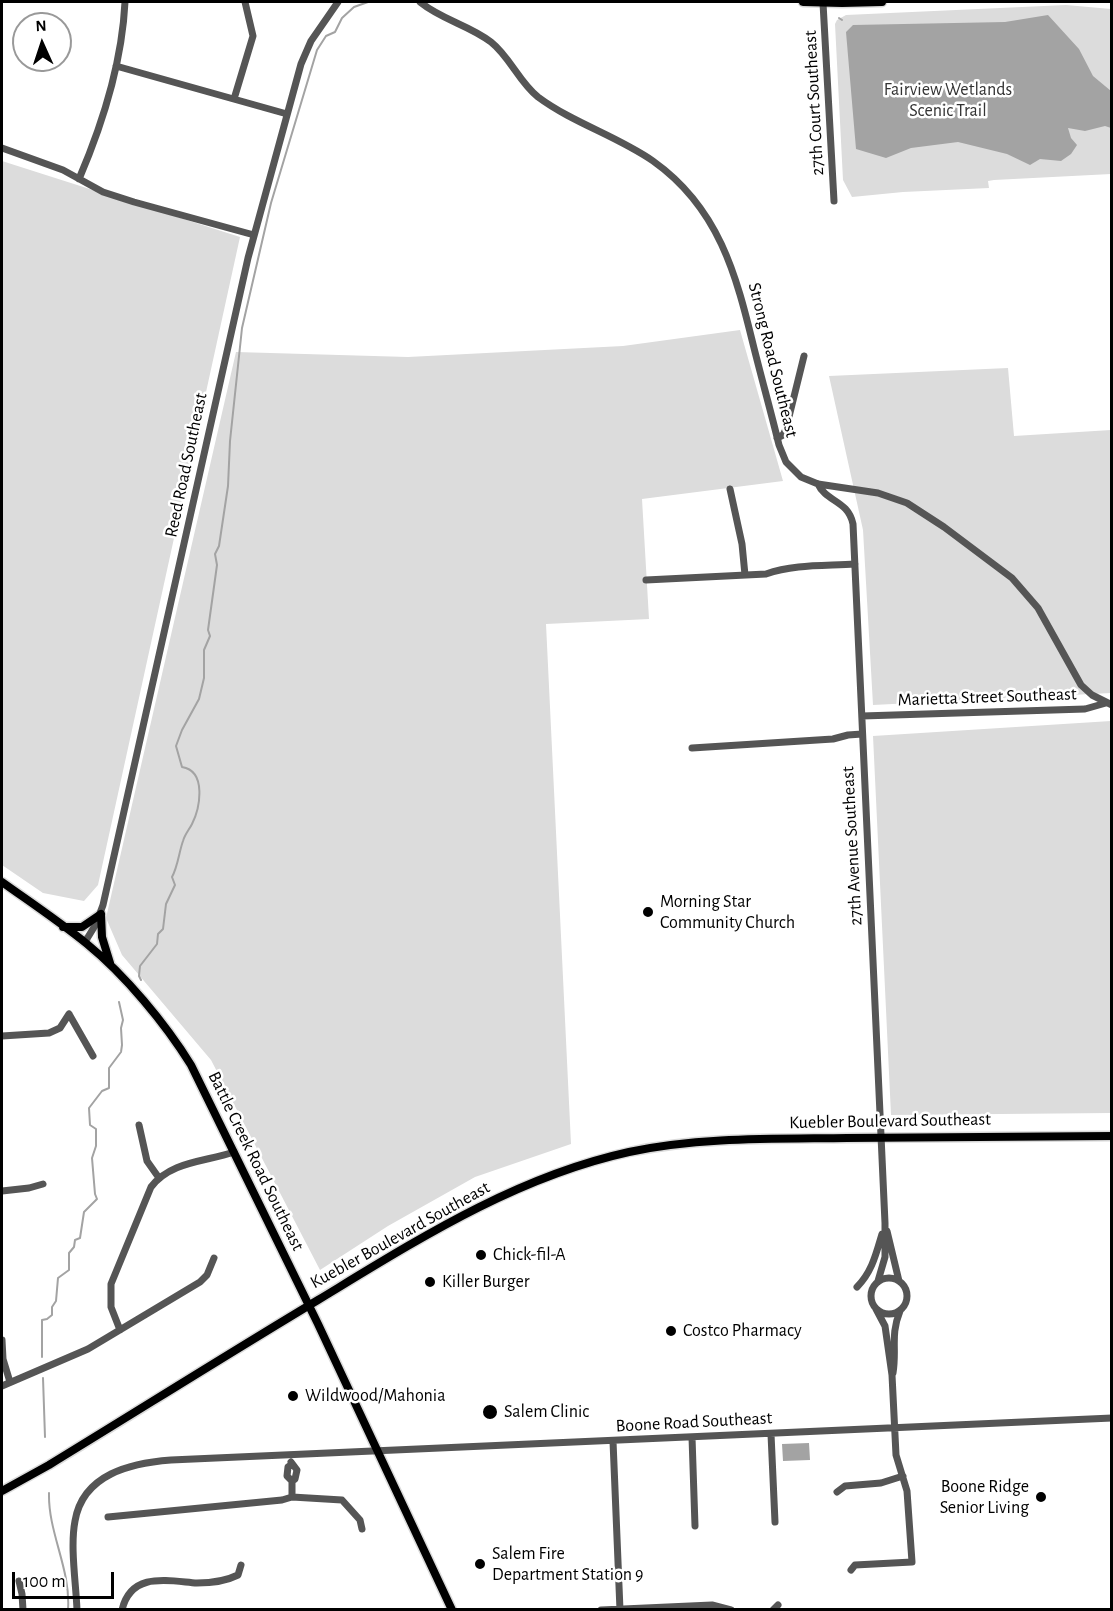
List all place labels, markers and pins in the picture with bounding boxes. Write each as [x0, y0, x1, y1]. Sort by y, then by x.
place label: Morning Star Community Church [660, 891, 795, 934]
marker: Morning Star Community Church [641, 905, 655, 919]
place label: Chick-fil-A [493, 1244, 566, 1266]
marker: Chick-fil-A [474, 1248, 488, 1262]
place label: Killer Burger [442, 1271, 530, 1293]
marker: Killer Burger [423, 1275, 437, 1289]
place label: Costco Pharmacy [683, 1320, 802, 1342]
marker: Costco Pharmacy [664, 1324, 678, 1338]
place label: Wildwood/Mahonia [305, 1385, 446, 1407]
marker: Wildwood/Mahonia [286, 1389, 300, 1403]
place label: Salem Clinic [504, 1401, 589, 1423]
marker: Salem Clinic [481, 1403, 499, 1421]
place label: Boone Ridge Senior Living [940, 1476, 1029, 1518]
marker: Boone Ridge Senior Living [1034, 1490, 1048, 1504]
place label: Salem Fire Department Station 9 [492, 1543, 644, 1586]
marker: Salem Fire Department Station 9 [473, 1557, 487, 1571]

